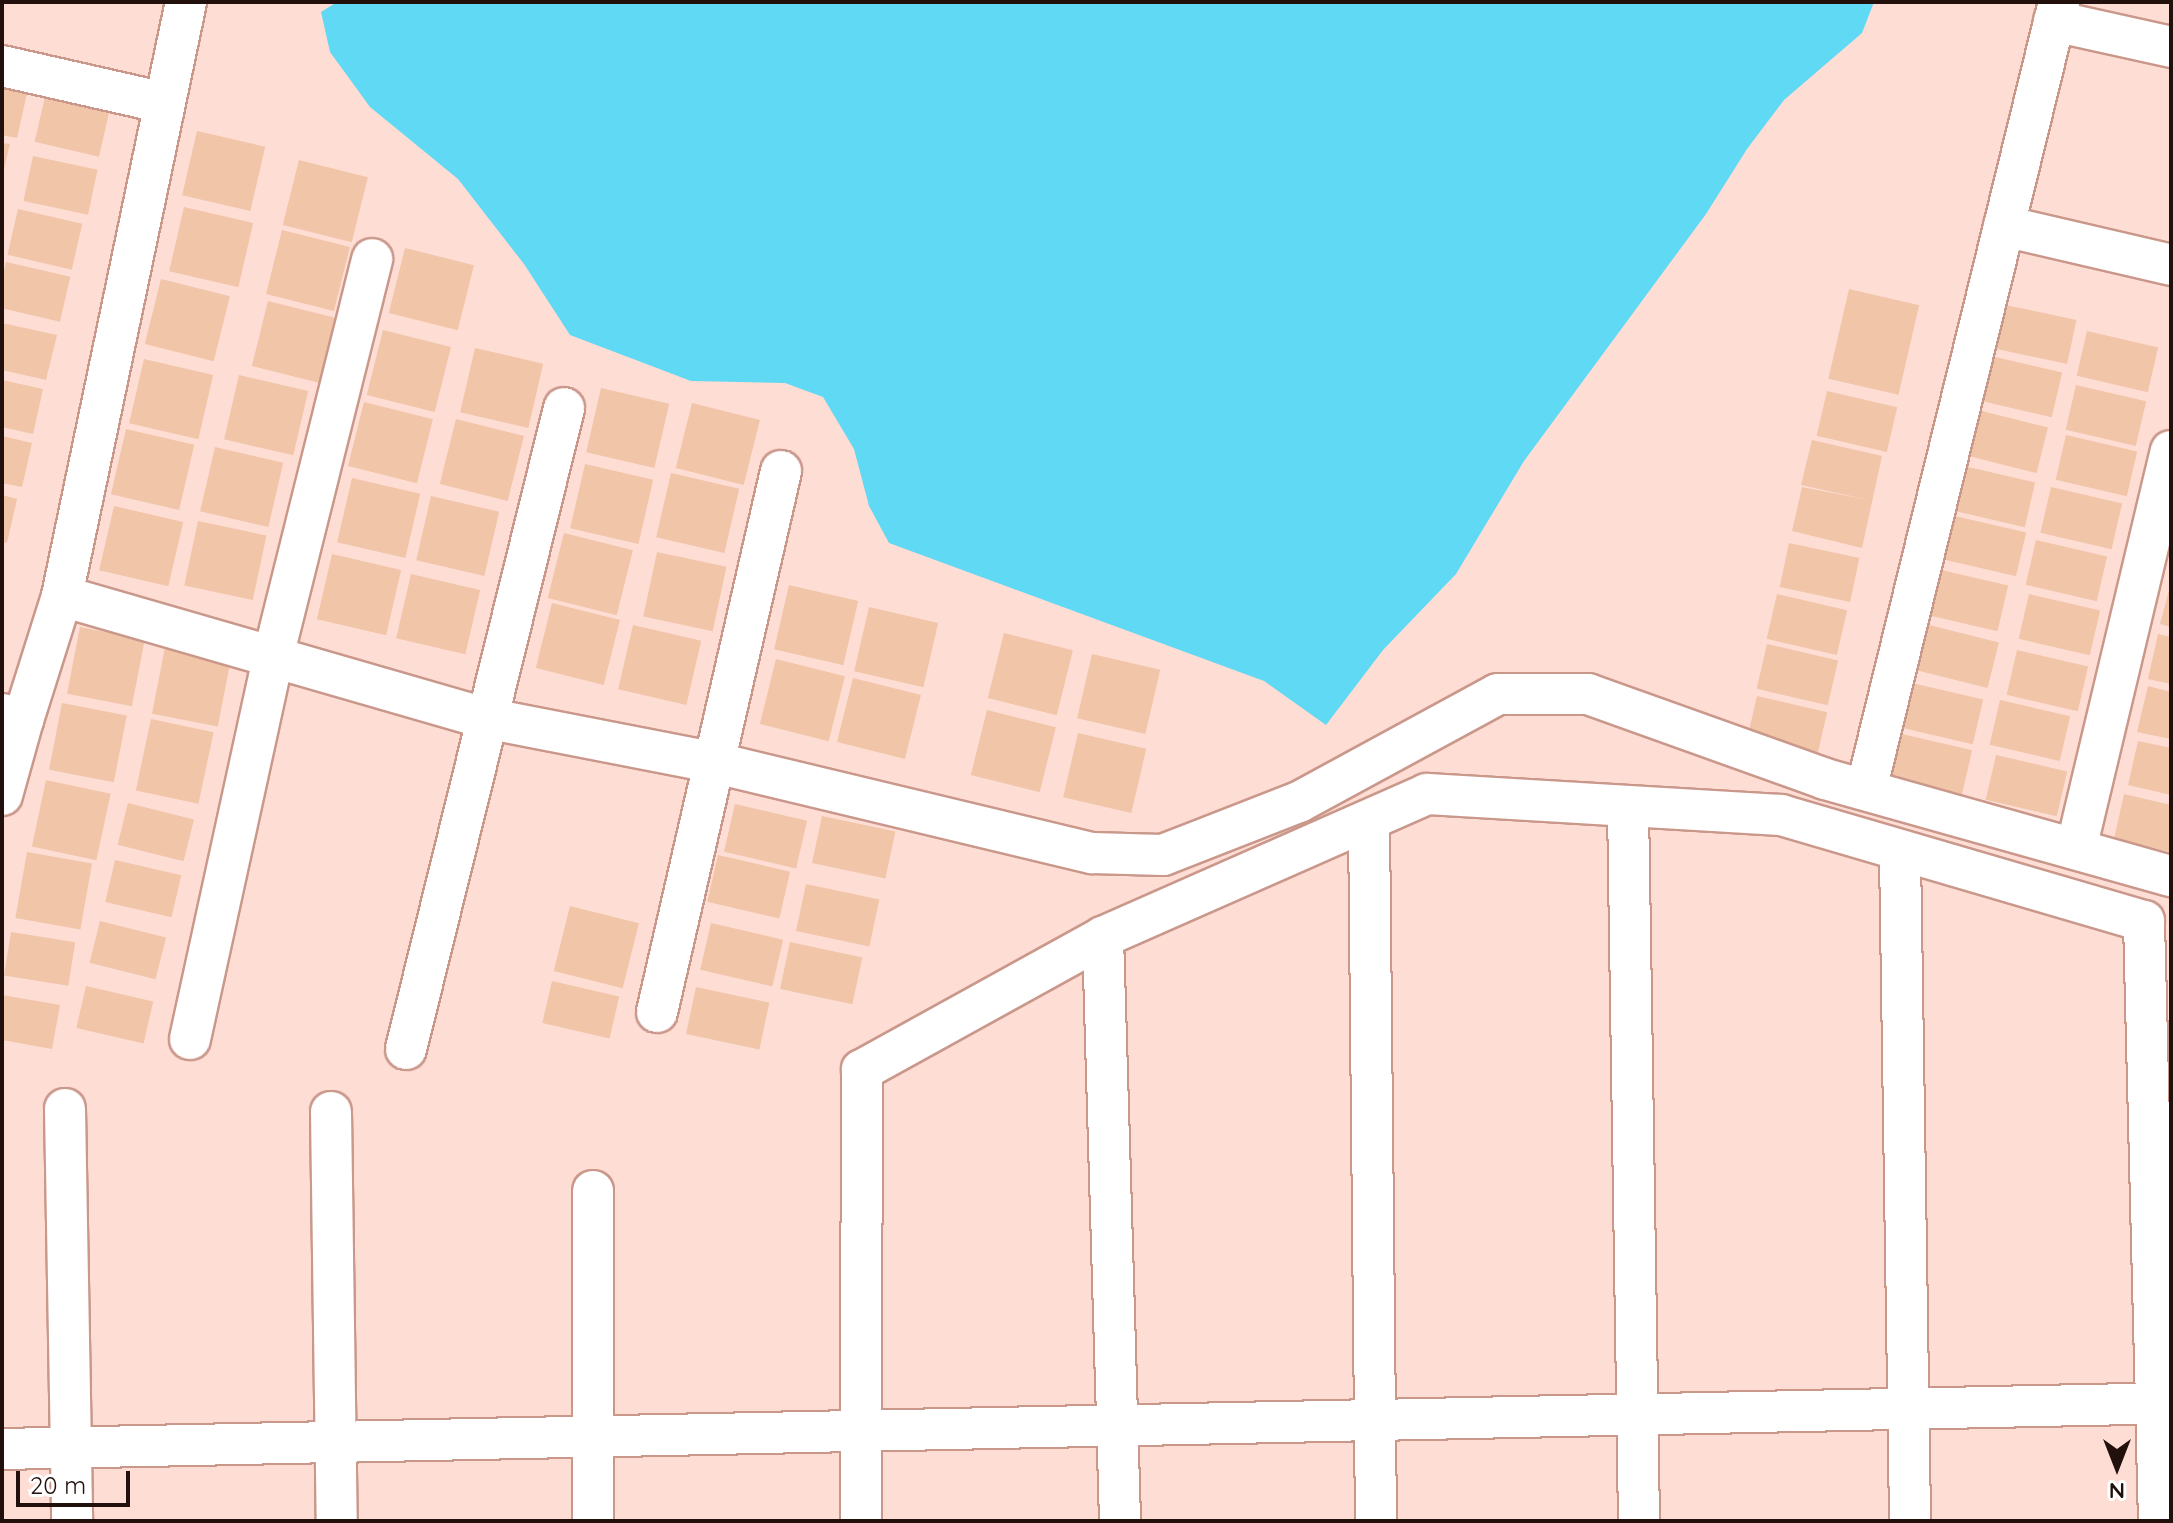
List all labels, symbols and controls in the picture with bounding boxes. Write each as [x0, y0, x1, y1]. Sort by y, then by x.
north arrow [2077, 1427, 2157, 1507]
scale bar [20, 1455, 134, 1505]
text: 20 m [30, 1470, 86, 1500]
text: N [2109, 1477, 2125, 1505]

